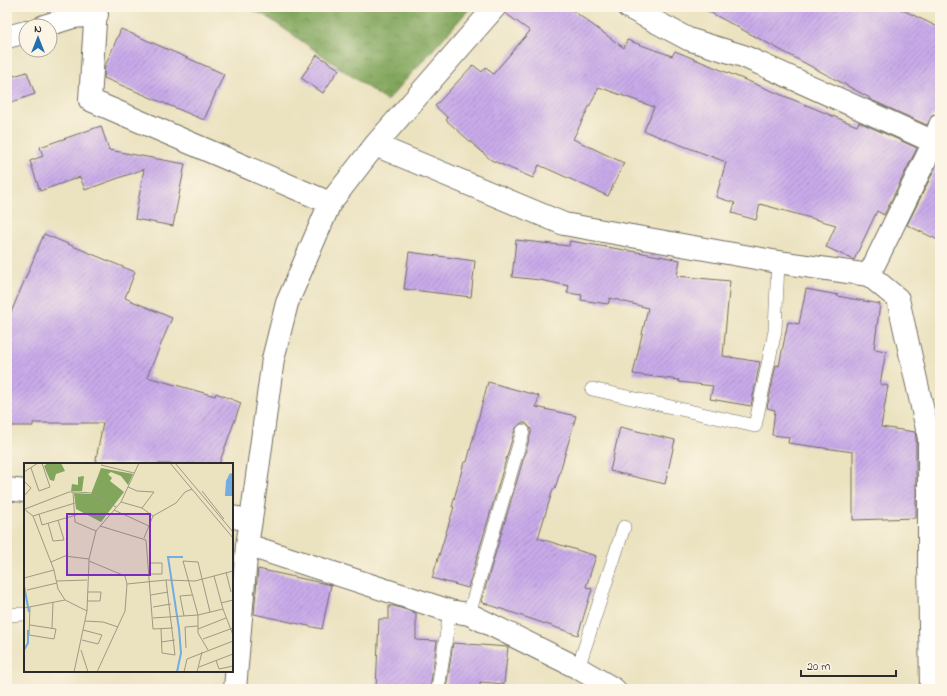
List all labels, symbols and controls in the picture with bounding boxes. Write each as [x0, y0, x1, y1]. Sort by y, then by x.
north arrow [18, 18, 58, 58]
text: N [34, 21, 42, 37]
inset map [24, 463, 233, 672]
scale bar [801, 652, 896, 678]
text: 20 m [807, 658, 830, 676]

